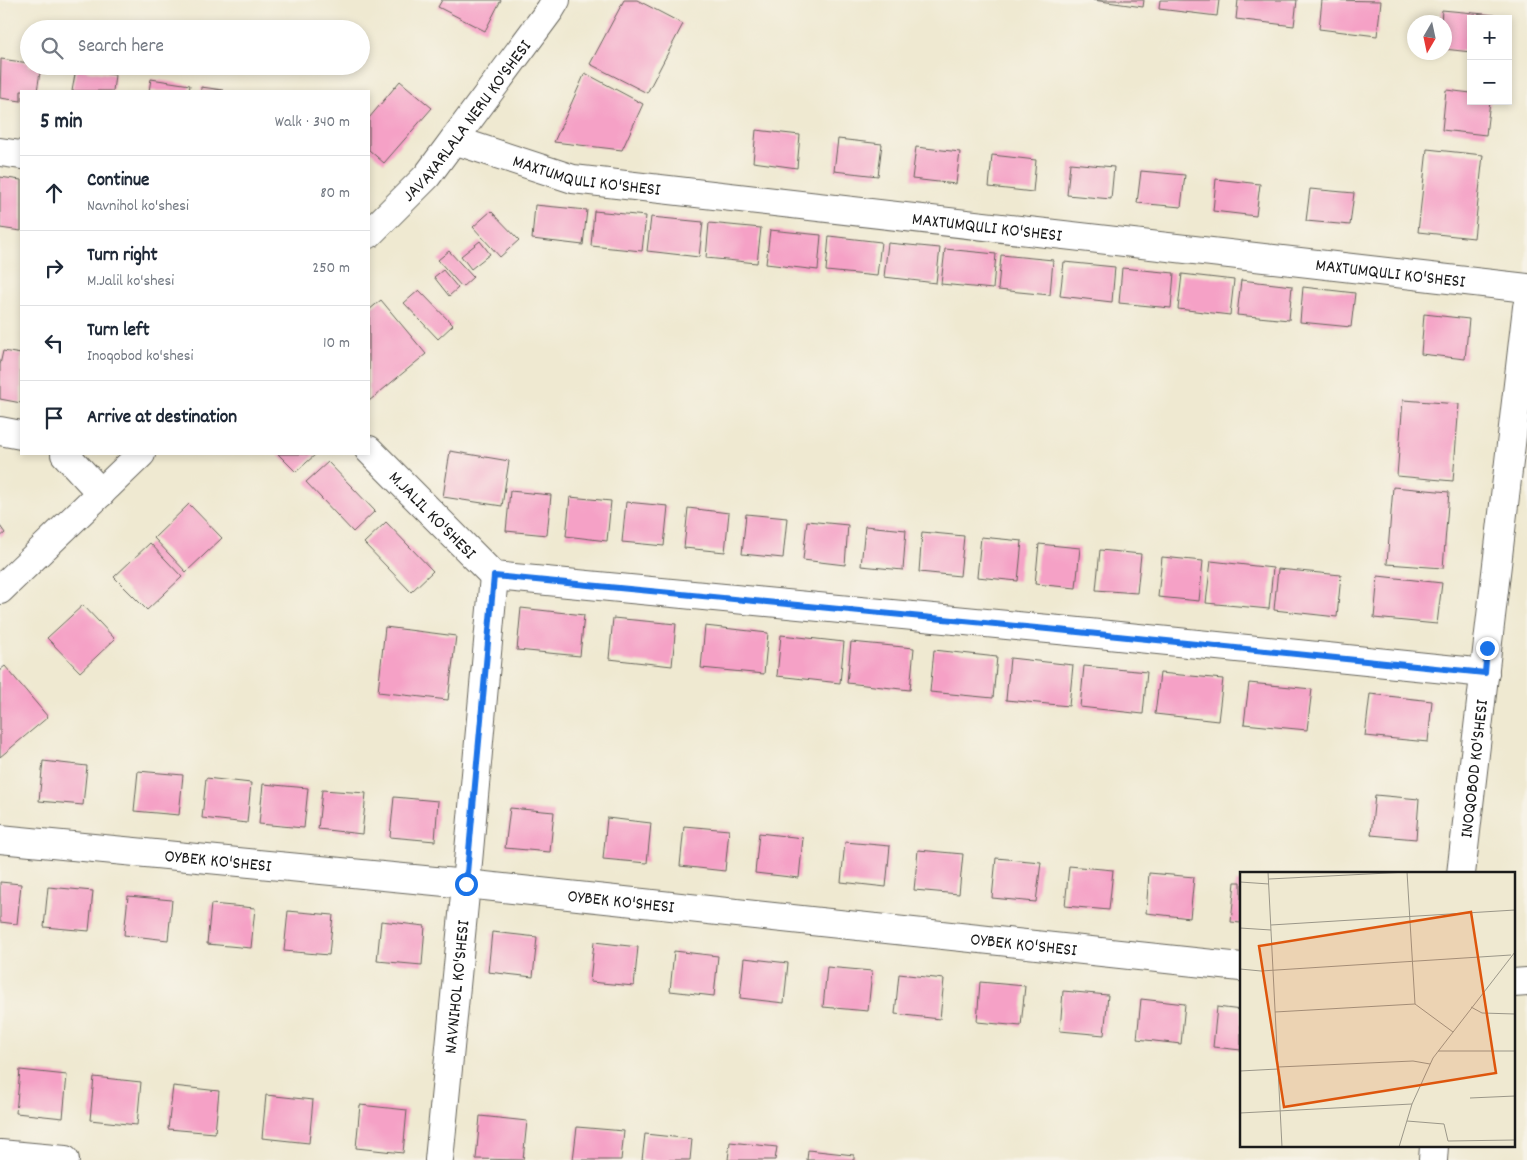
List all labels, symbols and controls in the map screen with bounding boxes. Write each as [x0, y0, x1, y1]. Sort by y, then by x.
north arrow [1407, 15, 1452, 60]
map controls [1467, 15, 1512, 105]
button: + [1467, 15, 1512, 60]
search box [20, 20, 370, 75]
icon: search [38, 34, 66, 62]
text: Search here [78, 34, 164, 61]
street label: JAVAXARLALA NERU KO'SHESI [398, 35, 539, 209]
button: − [1467, 60, 1512, 105]
text: 5 min [40, 108, 83, 138]
text: Walk · 340 m [275, 111, 350, 134]
street label: MAXTUMQULI KO'SHESI [509, 150, 662, 204]
text: Continue [87, 168, 149, 195]
icon: ahead [40, 179, 68, 207]
text: 80 m [320, 182, 350, 205]
text: Navnihol ko'shesi [87, 195, 189, 218]
street label: MAXTUMQULI KO'SHESI [911, 208, 1063, 250]
text: Turn right [87, 243, 158, 270]
icon: right [40, 254, 68, 282]
street label: MAXTUMQULI KO'SHESI [1314, 254, 1467, 296]
text: 250 m [312, 257, 350, 280]
text: M.Jalil ko'shesi [87, 270, 174, 293]
text: Turn left [87, 318, 150, 345]
icon: left [40, 329, 68, 357]
text: 10 m [323, 332, 350, 355]
text: Inoqobod ko'shesi [87, 345, 194, 368]
icon: arrive [40, 404, 68, 432]
text: Arrive at destination [87, 405, 237, 432]
street label: M.JALIL KO'SHESI [382, 467, 481, 566]
route end [1476, 637, 1499, 660]
street label: INOQOBOD KO'SHESI [1455, 698, 1496, 840]
street label: OYBEK KO'SHESI [163, 845, 273, 880]
inset map [1240, 872, 1514, 1148]
route start [455, 873, 478, 896]
street label: OYBEK KO'SHESI [566, 885, 676, 921]
street label: NAVNIHOL KO'SHESI [439, 919, 477, 1055]
street label: OYBEK KO'SHESI [969, 928, 1078, 964]

